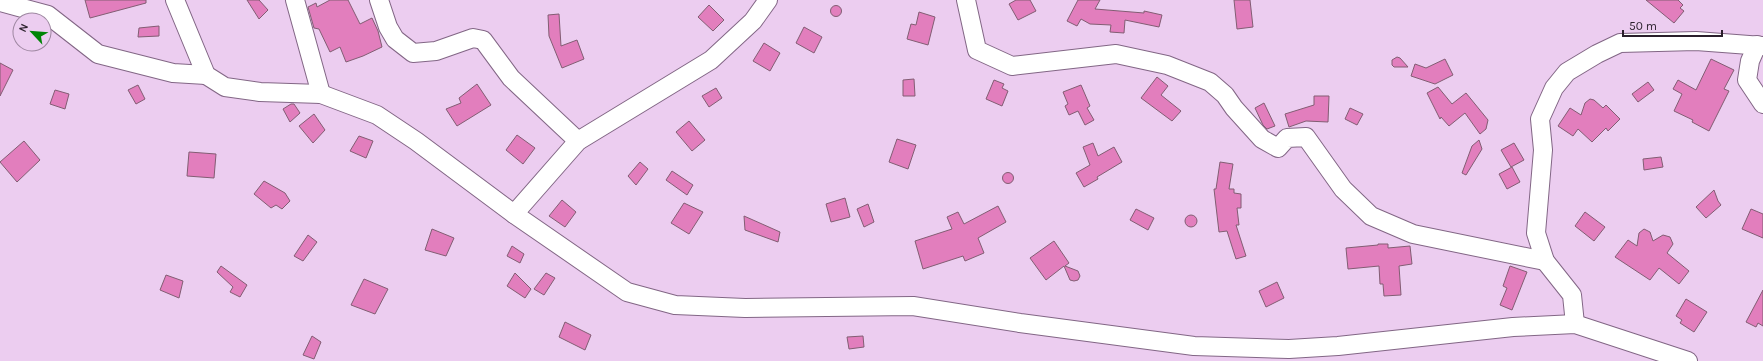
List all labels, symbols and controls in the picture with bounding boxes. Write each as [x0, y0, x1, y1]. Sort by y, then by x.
north arrow [12, 12, 52, 52]
scale bar [1623, 12, 1722, 38]
text: 50 m [1629, 19, 1657, 33]
text: N [16, 21, 31, 34]

